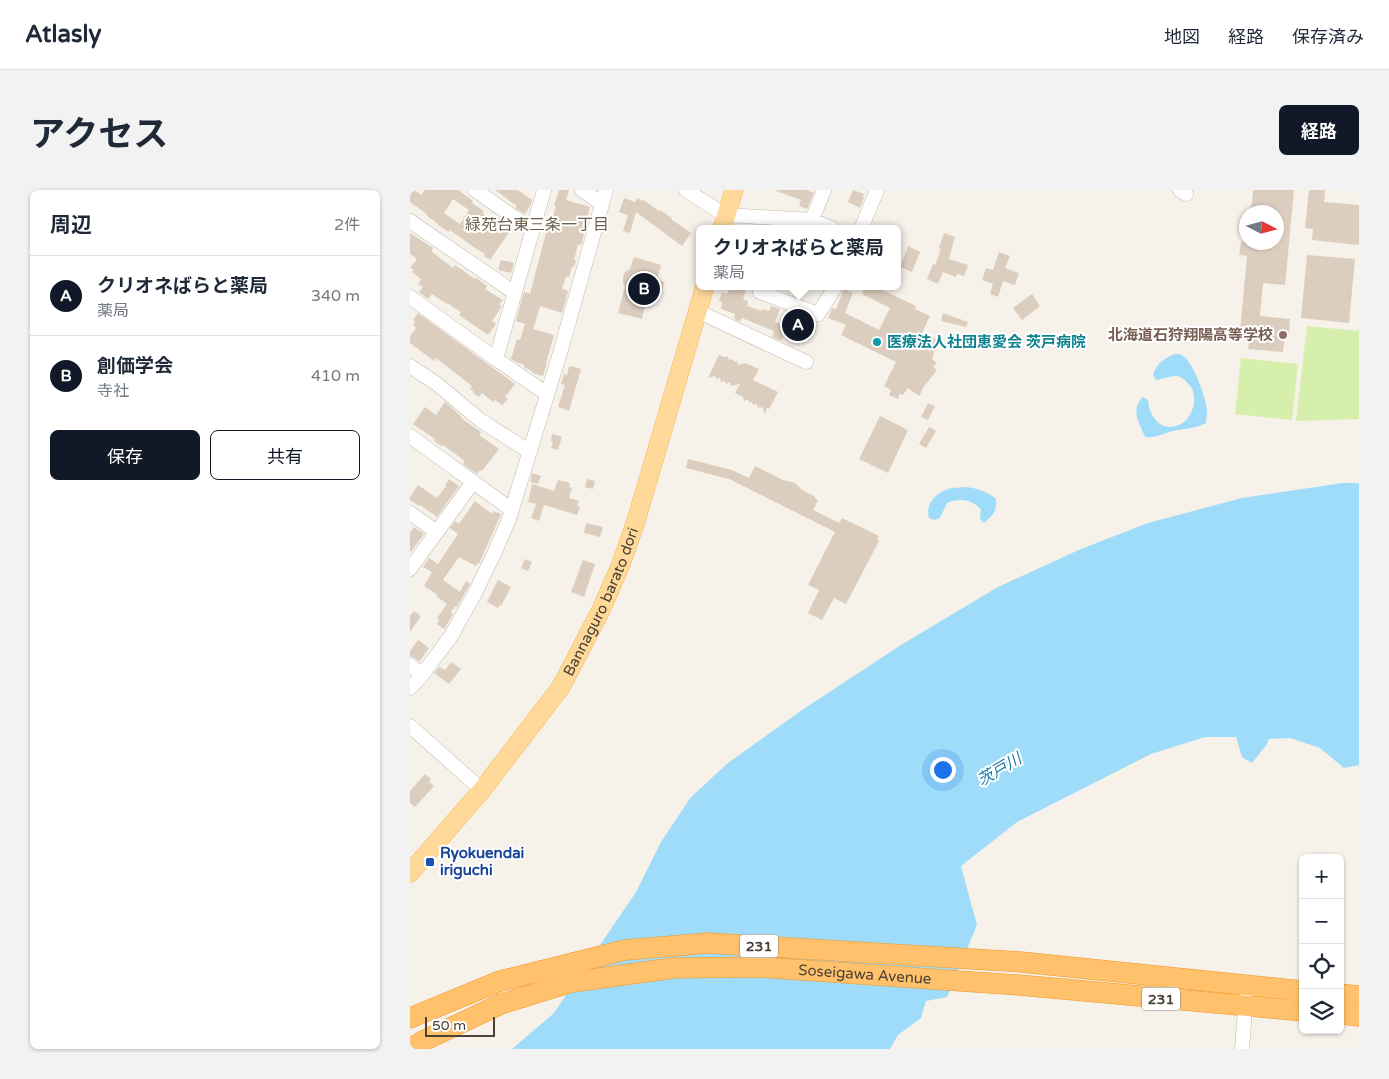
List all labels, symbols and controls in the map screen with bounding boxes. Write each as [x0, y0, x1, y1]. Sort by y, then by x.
text: Atlasly [25, 20, 101, 49]
text: 地図 [1164, 26, 1200, 48]
text: 経路 [1228, 26, 1264, 48]
text: 保存済み [1292, 26, 1364, 48]
button: 経路 [1279, 105, 1359, 155]
text: アクセス [30, 114, 168, 156]
north arrow [1239, 205, 1284, 250]
text: 周辺 [50, 213, 92, 238]
text: 2件 [334, 215, 360, 235]
district label: 緑苑台東三条一丁目 [465, 215, 609, 235]
popup [696, 225, 901, 290]
text: クリオネばらと薬局 [713, 237, 884, 259]
text: 薬局 [713, 263, 745, 283]
pin: B [628, 270, 660, 308]
text: クリオネばらと薬局 [97, 275, 268, 297]
text: A [60, 286, 72, 306]
text: 340 m [311, 286, 360, 306]
text: 薬局 [97, 301, 129, 321]
pin: A [782, 306, 814, 344]
place label: 北海道石狩翔陽高等学校 [1108, 326, 1273, 344]
marker: 北海道石狩翔陽高等学校 [1277, 329, 1289, 341]
place label: 医療法人社団恵愛会 茨戸病院 [887, 333, 1086, 351]
marker: 医療法人社団恵愛会 茨戸病院 [871, 336, 883, 348]
text: 創価学会 [97, 355, 173, 377]
text: B [60, 366, 72, 386]
text: 410 m [311, 366, 360, 386]
text: 寺社 [97, 381, 129, 401]
button: 保存 [50, 430, 200, 480]
button: 共有 [210, 430, 360, 480]
street label: Bannaguro barato dori [559, 525, 642, 679]
water label: 茨戸川 [974, 748, 1027, 791]
your location [930, 757, 956, 783]
place label: Ryokuendai iriguchi [440, 844, 524, 880]
map controls [1299, 854, 1344, 1034]
button: + [1299, 854, 1344, 899]
marker: Ryokuendai iriguchi [424, 856, 436, 868]
button: − [1299, 899, 1344, 944]
road number: 231 [740, 934, 778, 958]
button: locate [1299, 944, 1344, 989]
street label: Soseigawa Avenue [798, 961, 932, 988]
road number: 231 [1142, 988, 1180, 1011]
button: layers [1299, 989, 1344, 1034]
scale bar [425, 1014, 495, 1037]
text: 50 m [432, 1017, 466, 1034]

